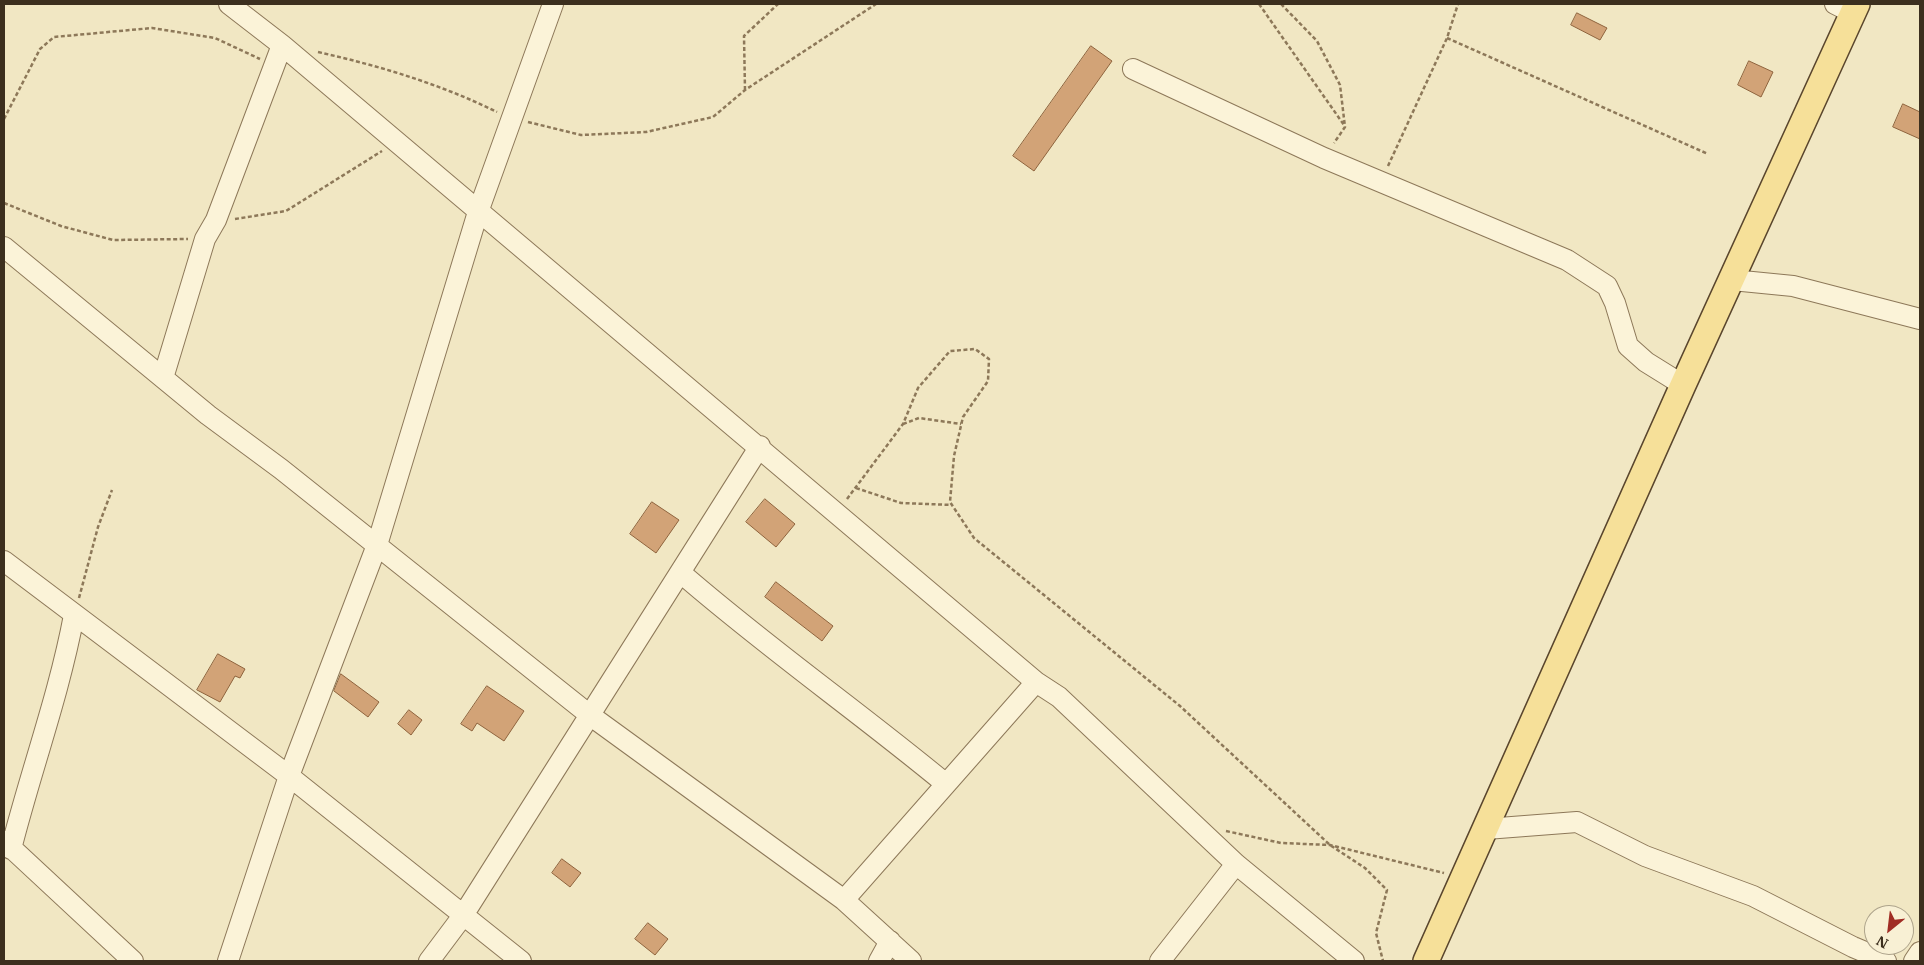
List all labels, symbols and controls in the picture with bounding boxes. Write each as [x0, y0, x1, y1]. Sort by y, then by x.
north arrow [1864, 905, 1914, 955]
text: N [1873, 932, 1891, 953]

